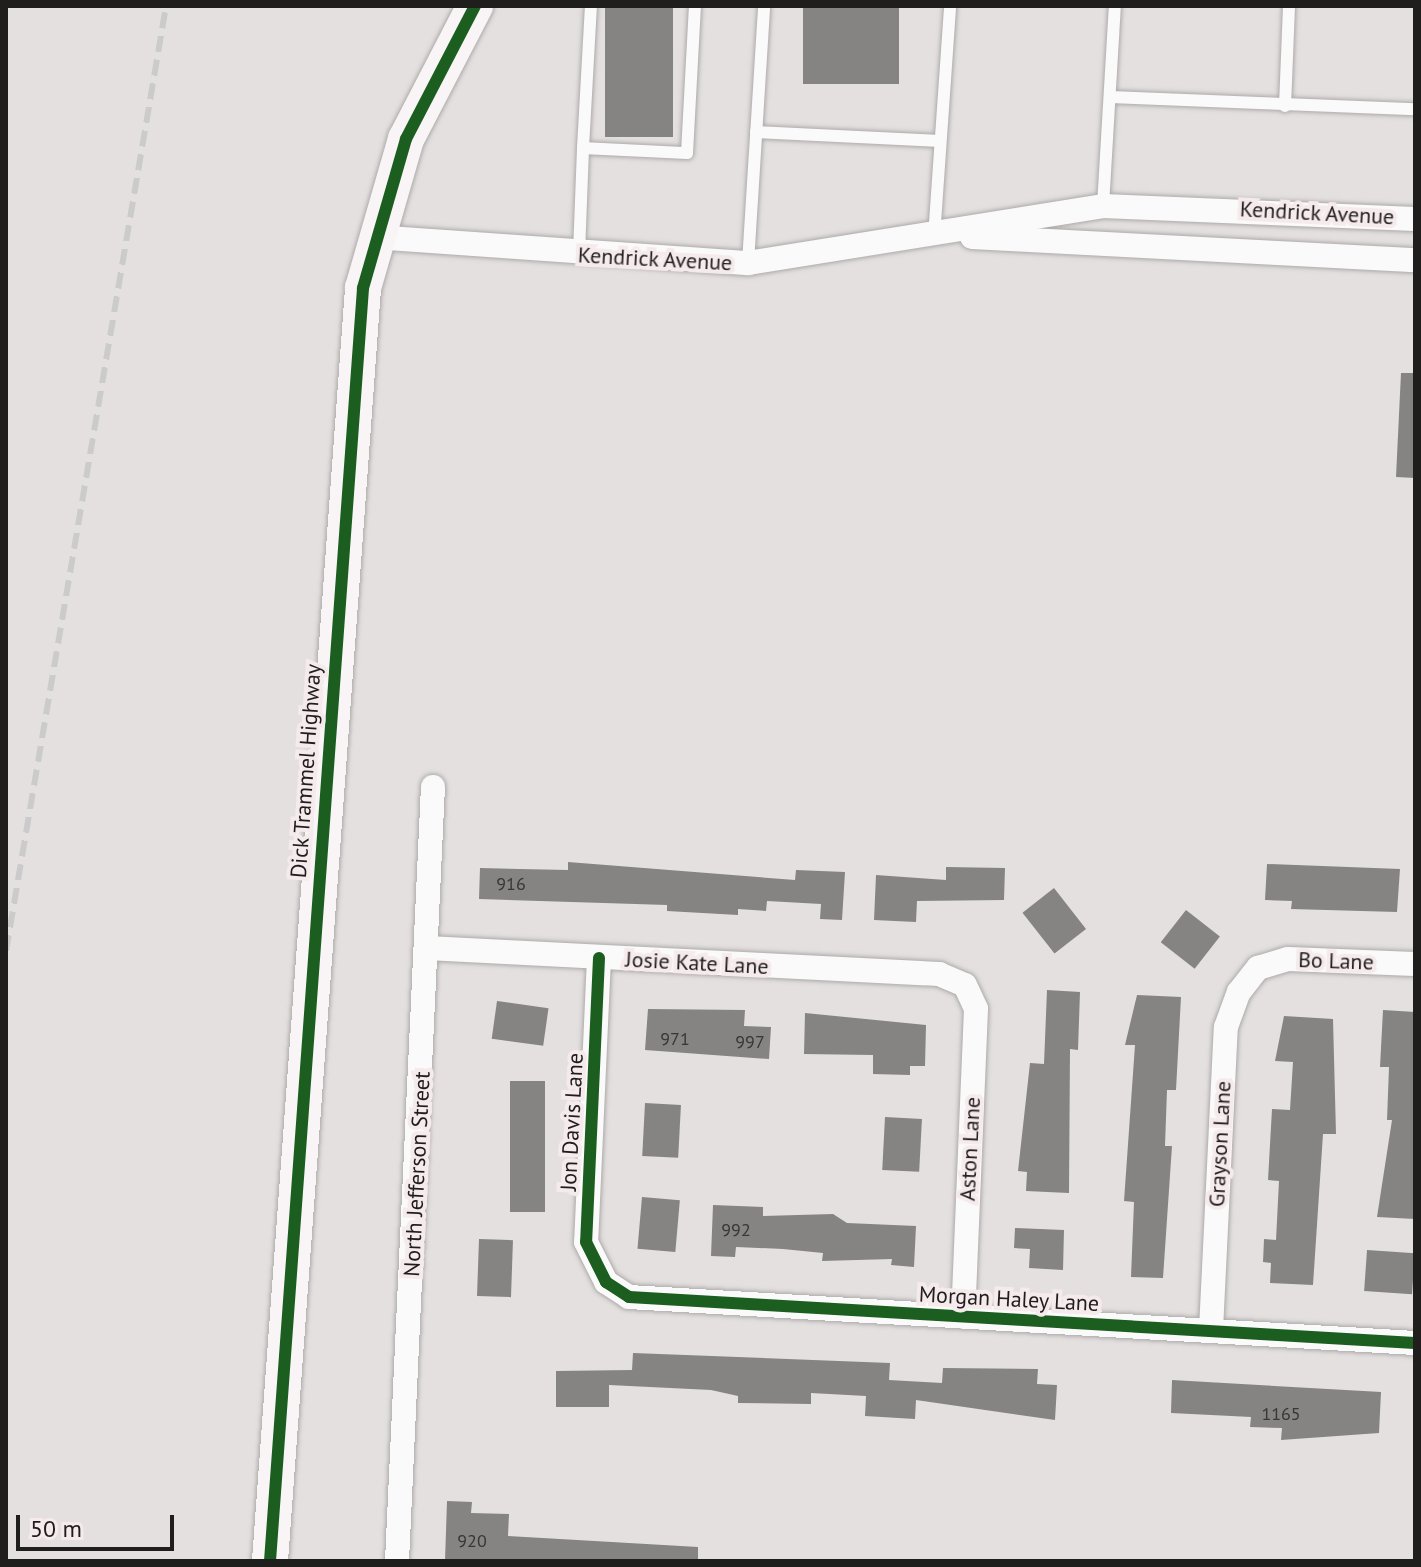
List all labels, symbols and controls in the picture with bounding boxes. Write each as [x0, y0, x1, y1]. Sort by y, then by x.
street label: Kendrick Avenue [1239, 196, 1395, 230]
street label: Kendrick Avenue [577, 242, 733, 276]
street label: Dick Trammel Highway [285, 662, 327, 880]
house number: 916 [496, 873, 526, 895]
street label: Josie Kate Lane [625, 946, 769, 980]
street label: Bo Lane [1298, 946, 1374, 976]
house number: 971 [660, 1028, 690, 1050]
house number: 997 [735, 1031, 765, 1053]
street label: Jon Davis Lane [555, 1052, 589, 1192]
street label: North Jefferson Street [398, 1071, 436, 1277]
street label: Grayson Lane [1204, 1080, 1236, 1208]
street label: Aston Lane [954, 1096, 986, 1202]
house number: 992 [721, 1219, 751, 1241]
street label: Morgan Haley Lane [918, 1281, 1100, 1317]
house number: 1165 [1261, 1403, 1301, 1425]
scale bar [20, 1499, 178, 1549]
text: 50 m [30, 1513, 82, 1544]
house number: 920 [457, 1530, 487, 1552]

